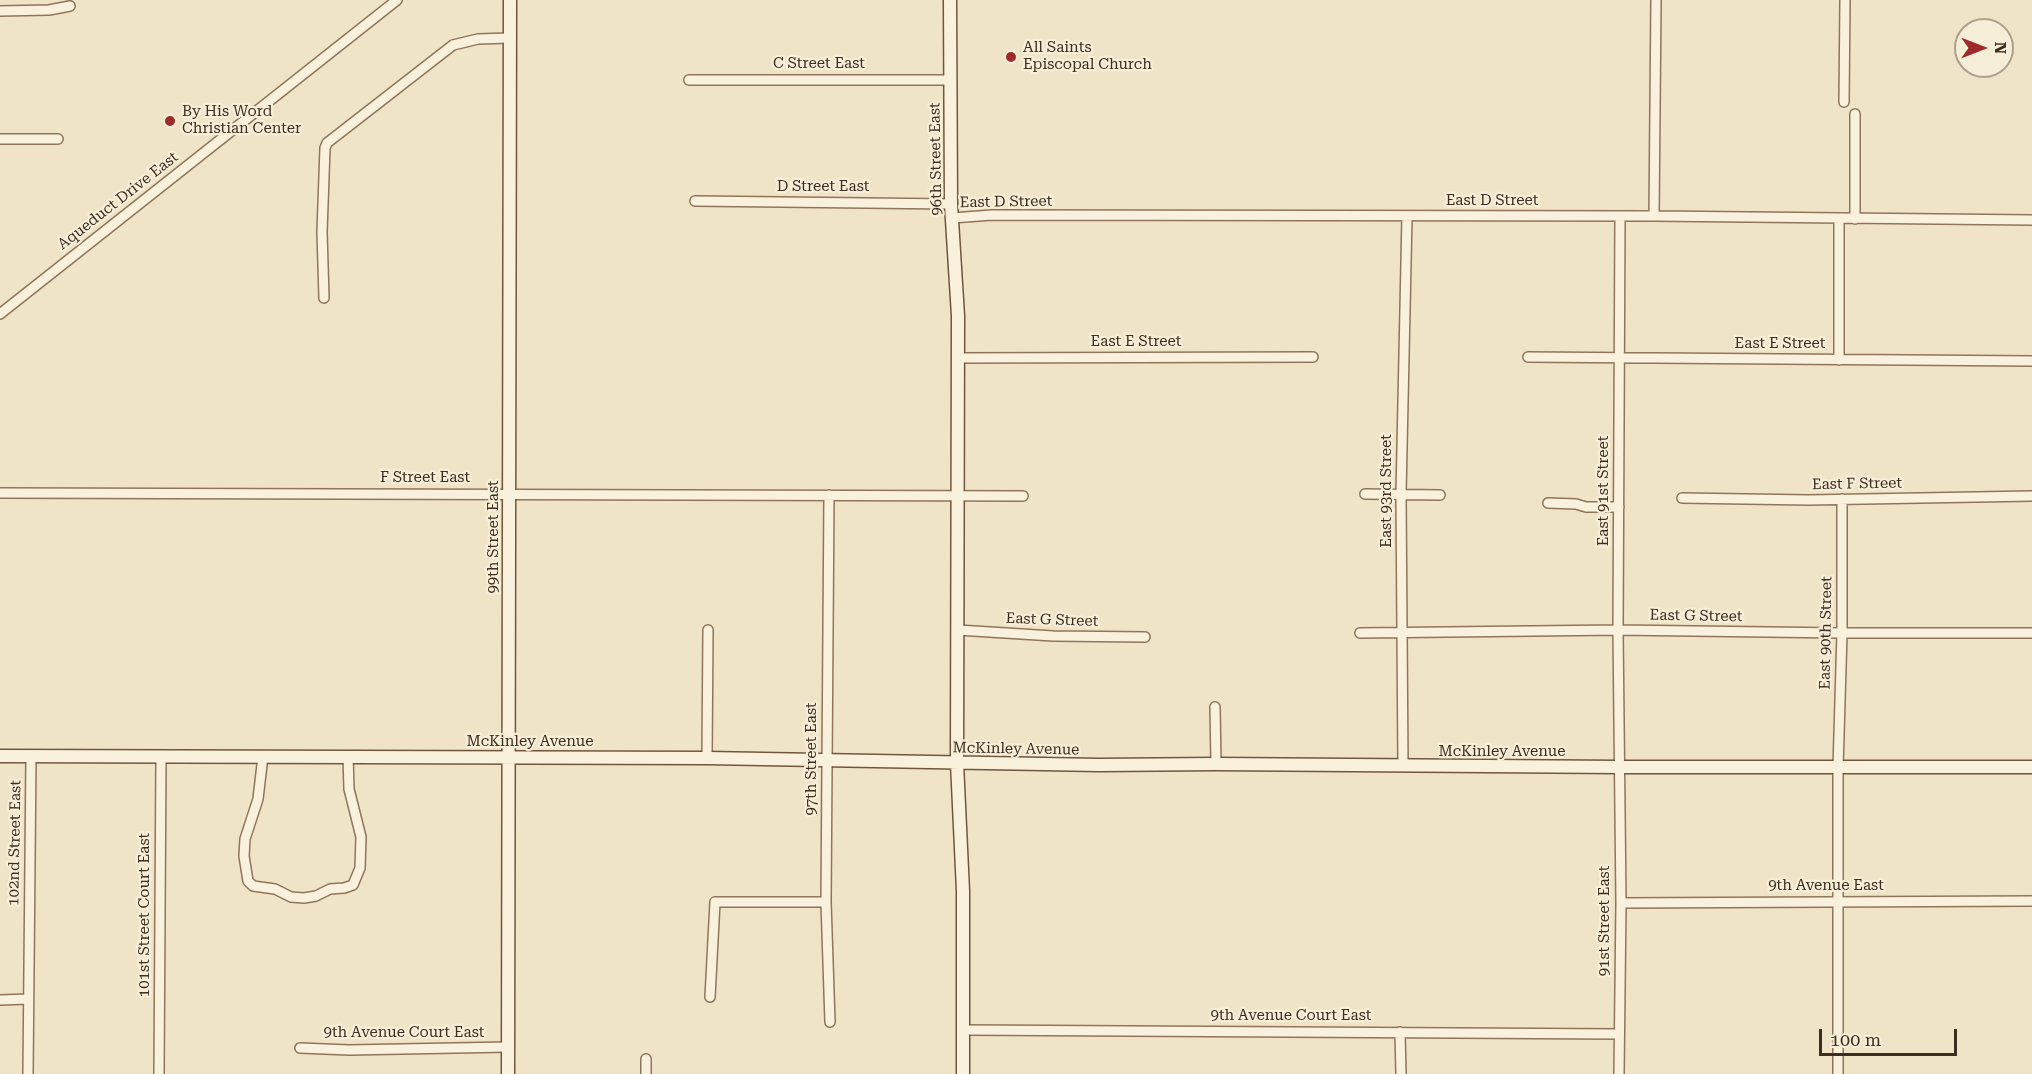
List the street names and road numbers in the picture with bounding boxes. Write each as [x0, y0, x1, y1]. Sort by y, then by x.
street label: C Street East [773, 55, 865, 73]
street label: 96th Street East [926, 102, 946, 216]
street label: Aqueduct Drive East [54, 148, 182, 254]
street label: D Street East [777, 178, 869, 196]
street label: East D Street [959, 192, 1053, 212]
street label: East D Street [1446, 192, 1538, 210]
street label: East E Street [1091, 333, 1181, 351]
street label: East E Street [1735, 335, 1825, 353]
street label: East 93rd Street [1378, 434, 1396, 548]
street label: East 91st Street [1595, 436, 1613, 546]
street label: F Street East [380, 469, 470, 487]
street label: East F Street [1812, 474, 1902, 494]
street label: 99th Street East [485, 480, 503, 594]
street label: East 90th Street [1816, 576, 1836, 690]
street label: East G Street [1649, 606, 1743, 626]
street label: East G Street [1005, 609, 1099, 631]
street label: 97th Street East [803, 702, 821, 816]
street label: McKinley Avenue [467, 733, 593, 751]
street label: McKinley Avenue [952, 739, 1080, 759]
street label: McKinley Avenue [1439, 743, 1565, 761]
street label: 102nd Street East [5, 780, 25, 906]
street label: 101st Street Court East [136, 833, 154, 997]
street label: 91st Street East [1596, 866, 1614, 976]
street label: 9th Avenue East [1768, 877, 1884, 895]
street label: 9th Avenue Court East [1211, 1007, 1371, 1025]
street label: 9th Avenue Court East [324, 1024, 484, 1042]

